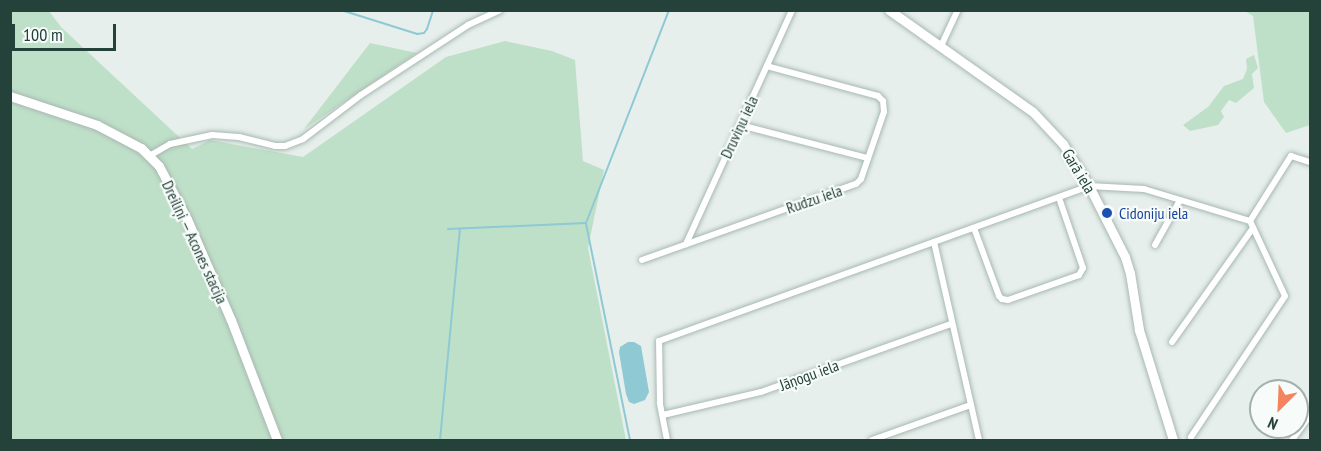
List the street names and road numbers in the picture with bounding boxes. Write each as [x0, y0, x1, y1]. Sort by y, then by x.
street label: Druviņu iela [716, 93, 762, 161]
street label: Garā iela [1058, 145, 1100, 197]
street label: Dreiliņi — Acones stacija [158, 177, 232, 307]
street label: Rudzu iela [784, 181, 844, 217]
street label: Jāņogu iela [777, 355, 841, 395]

